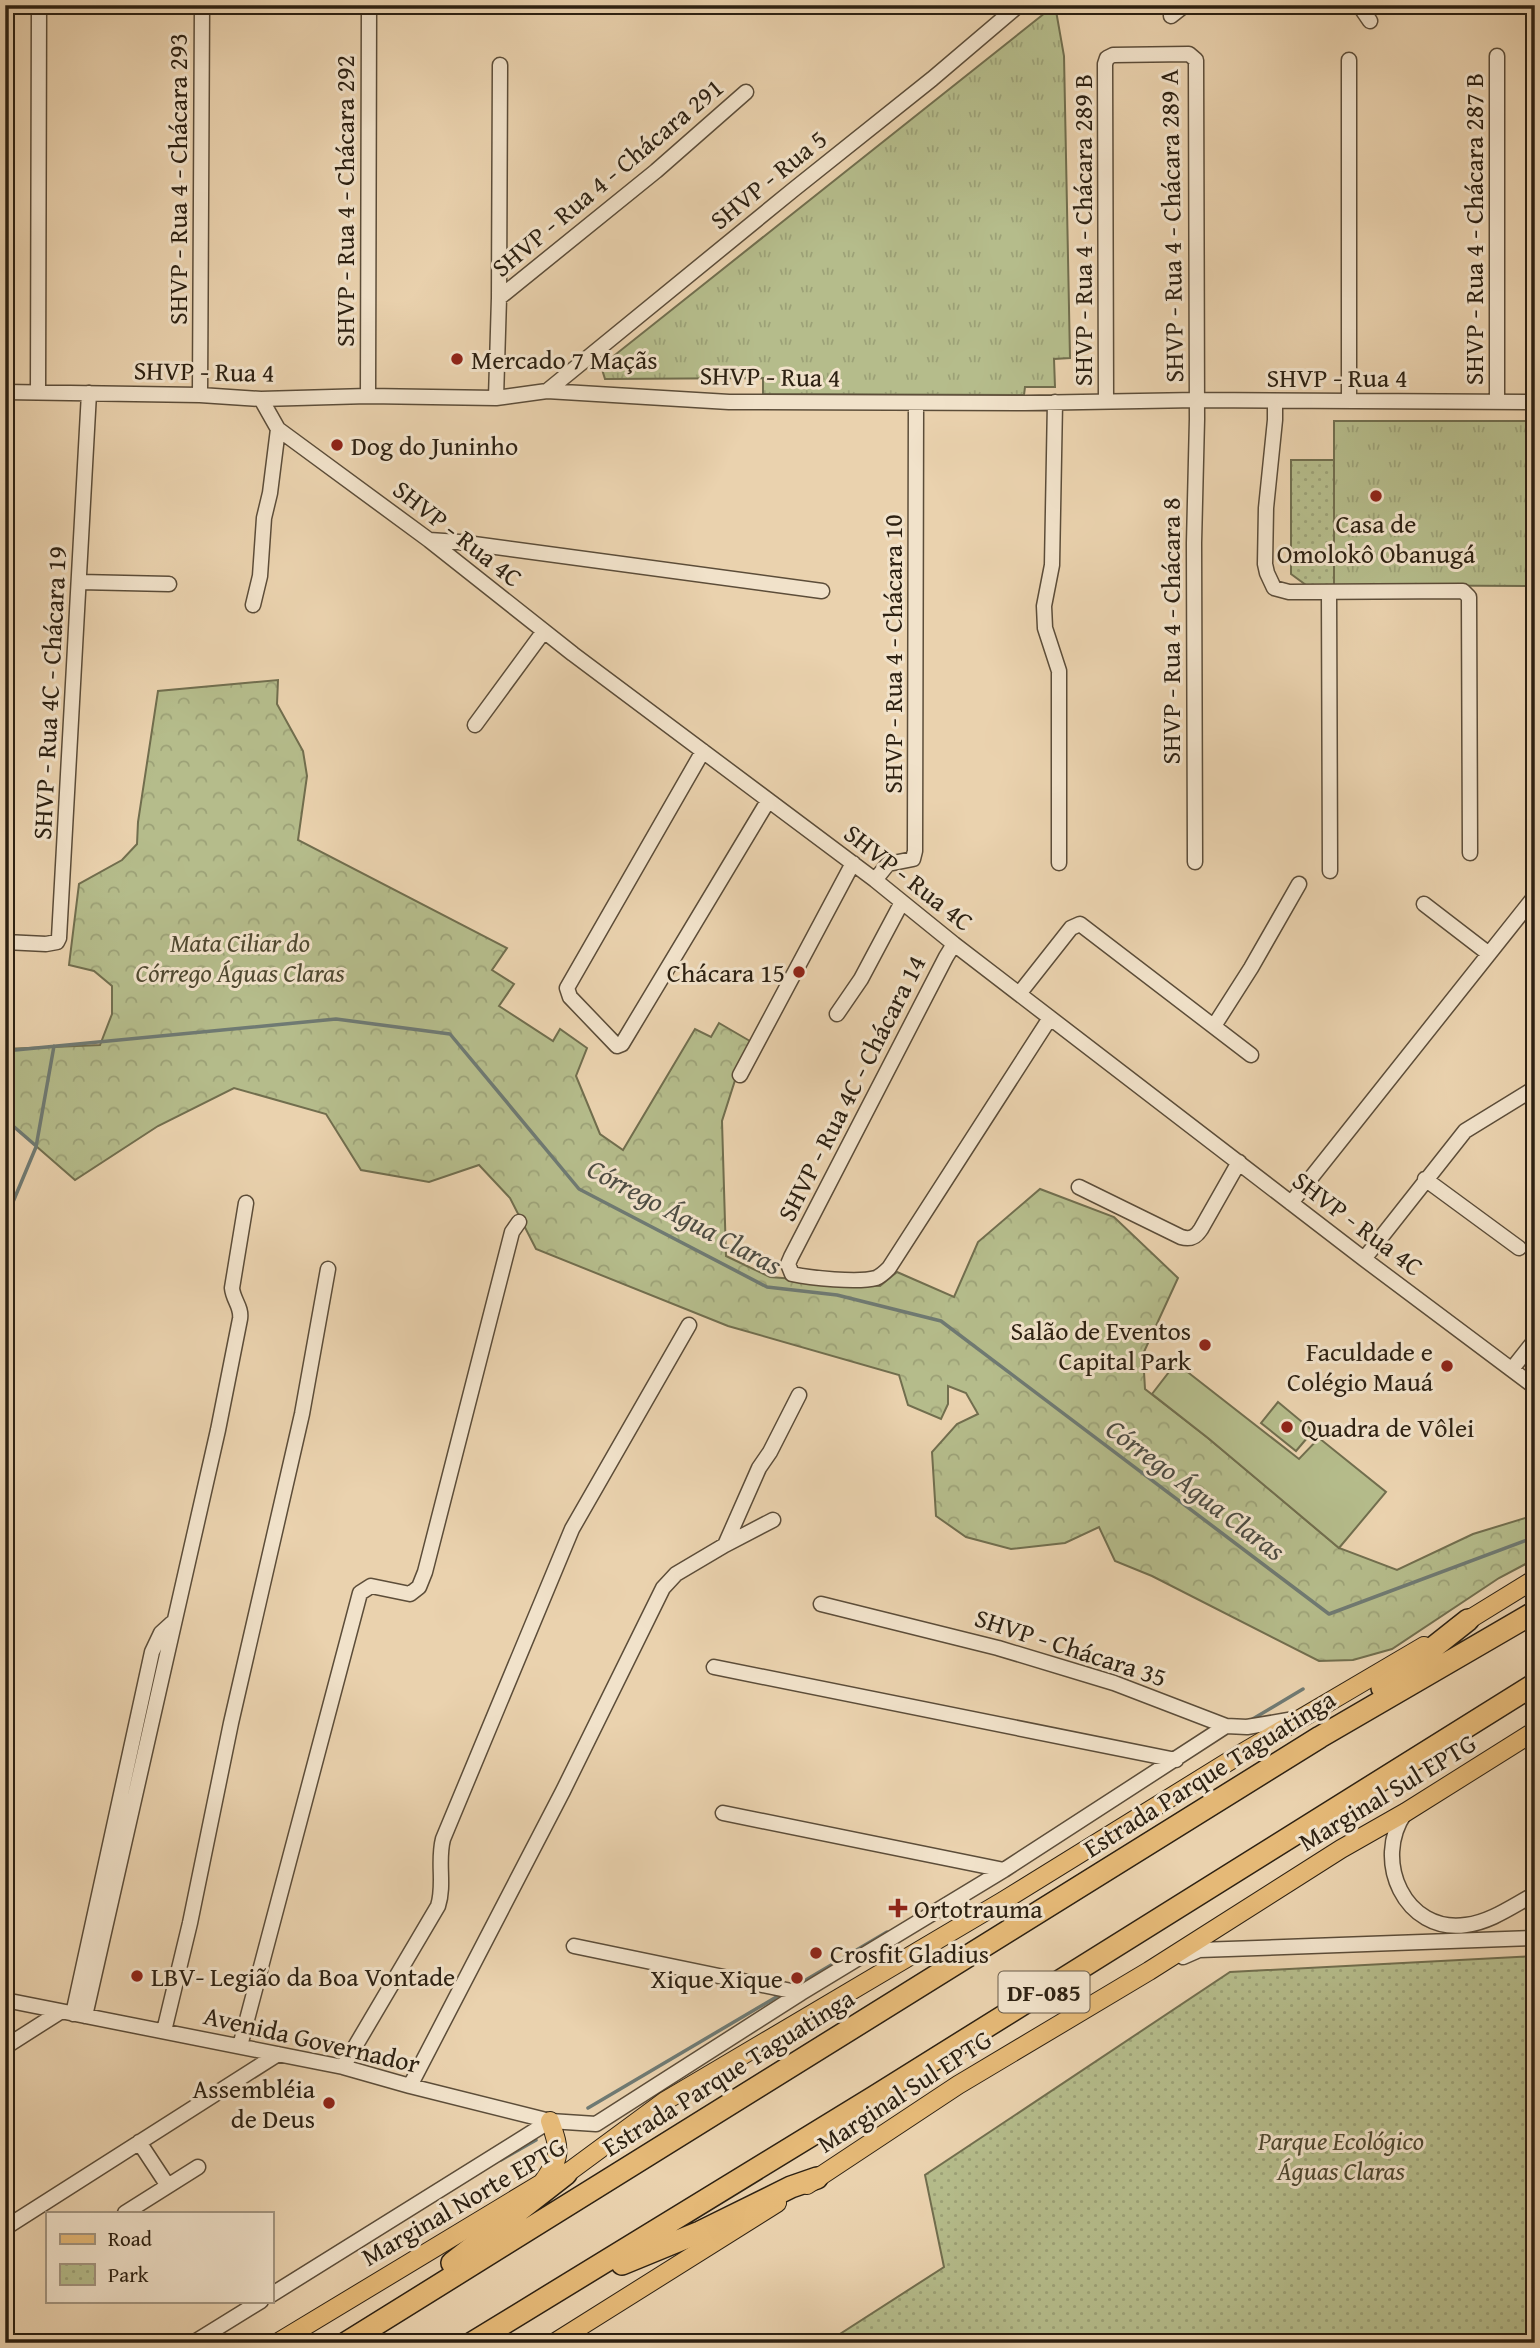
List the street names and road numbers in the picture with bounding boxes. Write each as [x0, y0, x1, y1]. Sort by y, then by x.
street label: SHVP - Rua 4 - Chácara 293 [158, 33, 197, 325]
street label: SHVP - Rua 4 - Chácara 292 [325, 55, 364, 347]
street label: SHVP - Rua 4 - Chácara 291 [483, 68, 731, 286]
street label: SHVP - Rua 4 - Chácara 289 A [1149, 69, 1193, 383]
street label: SHVP - Rua 4 - Chácara 287 B [1454, 73, 1493, 385]
street label: SHVP - Rua 4 - Chácara 289 B [1063, 74, 1102, 386]
street label: SHVP - Rua 5 [701, 120, 835, 238]
street label: SHVP - Rua 4 [133, 350, 275, 392]
street label: SHVP - Rua 4 [699, 355, 841, 397]
street label: SHVP - Rua 4 [1267, 358, 1407, 397]
street label: SHVP - Rua 4C [385, 470, 531, 596]
street label: SHVP - Rua 4 - Chácara 8 [1151, 497, 1190, 765]
street label: SHVP - Rua 4 - Chácara 10 [873, 514, 912, 794]
street label: SHVP - Rua 4C - Chácara 19 [22, 545, 76, 841]
street label: SHVP - Rua 4C [836, 814, 982, 940]
street label: SHVP - Rua 4C - Chácara 14 [767, 948, 935, 1228]
street label: SHVP - Rua 4C [1284, 1161, 1432, 1285]
street label: SHVP - Chácara 35 [970, 1598, 1172, 1696]
street label: Estrada Parque Taguatinga [1075, 1679, 1343, 1867]
street label: Marginal Sul EPTG [1291, 1723, 1483, 1861]
road number: DF-085 [998, 1971, 1090, 2012]
street label: Estrada Parque Taguatinga [594, 1978, 862, 2166]
street label: Avenida Governador [200, 1995, 424, 2083]
street label: Marginal Sul EPTG [809, 2020, 999, 2162]
street label: Marginal Norte EPTG [354, 2127, 572, 2275]

